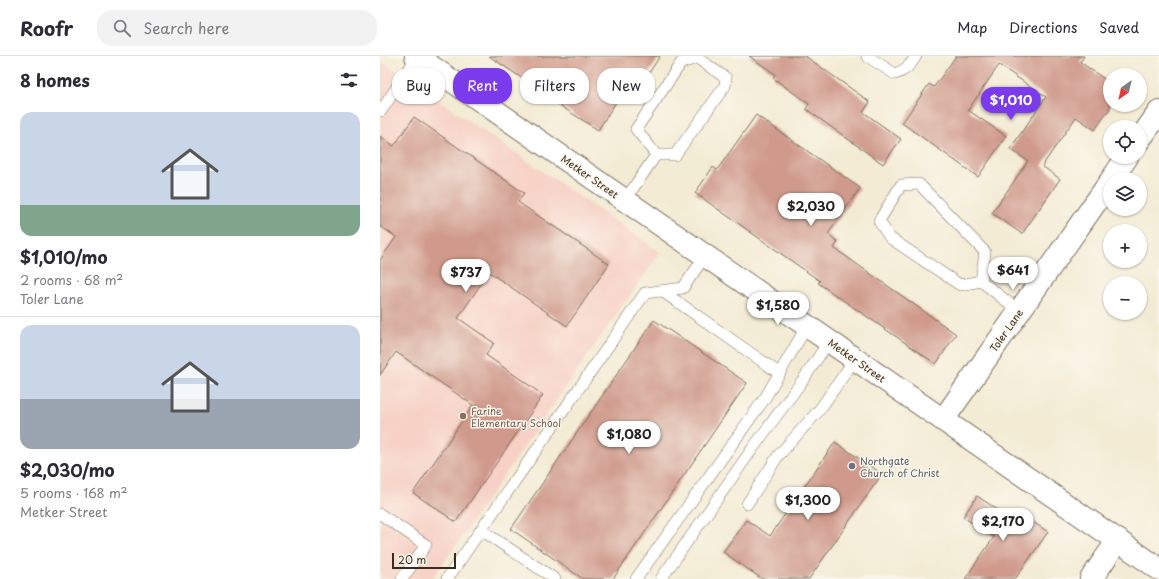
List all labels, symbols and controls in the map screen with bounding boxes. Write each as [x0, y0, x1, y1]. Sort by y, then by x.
search box [97, 10, 377, 46]
text: Roofr [20, 14, 73, 42]
text: Search here [143, 16, 229, 39]
icon: search [111, 17, 133, 39]
text: Map [957, 17, 987, 38]
text: Directions [1009, 17, 1077, 38]
text: Saved [1099, 17, 1139, 38]
text: 8 homes [20, 67, 90, 93]
chip: Buy [392, 68, 445, 104]
chip: Rent [453, 68, 512, 104]
chip: Filters [520, 68, 589, 104]
chip: New [597, 68, 655, 104]
north arrow [1103, 68, 1147, 112]
map controls [1103, 68, 1147, 320]
icon: filters [338, 69, 360, 91]
pin: $1,010 [978, 87, 1044, 121]
text: $1,010 [990, 90, 1032, 109]
button: locate [1103, 120, 1147, 164]
icon: home [154, 138, 226, 210]
street label: Metker Street [558, 151, 622, 201]
button: layers [1103, 172, 1147, 216]
pin: $2,030 [778, 193, 844, 227]
text: $2,030 [787, 196, 835, 215]
button: + [1103, 224, 1147, 268]
text: $1,010/mo [20, 244, 107, 270]
pin: $641 [989, 257, 1037, 291]
pin: $737 [442, 259, 490, 293]
text: $641 [997, 260, 1029, 279]
text: $737 [450, 262, 482, 281]
text: 2 rooms · 68 m² [20, 270, 123, 289]
button: − [1103, 276, 1147, 320]
text: Toler Lane [20, 289, 84, 308]
pin: $1,580 [745, 292, 811, 326]
text: $1,580 [756, 295, 800, 314]
street label: Toler Lane [986, 305, 1026, 354]
street label: Metker Street [825, 335, 889, 385]
icon: home [154, 351, 226, 423]
place label: Farine Elementary School [471, 403, 561, 430]
marker: Farine Elementary School [458, 411, 468, 421]
pin: $1,080 [596, 421, 662, 455]
text: $1,080 [607, 424, 651, 443]
place label: Northgate Church of Christ [860, 453, 939, 480]
text: $2,030/mo [20, 457, 115, 483]
marker: Northgate Church of Christ [847, 461, 857, 471]
text: 5 rooms · 168 m² [20, 483, 127, 502]
pin: $1,300 [775, 487, 841, 521]
text: $1,300 [785, 490, 831, 509]
text: Metker Street [20, 502, 107, 521]
pin: $2,170 [970, 508, 1036, 542]
text: $2,170 [982, 511, 1024, 530]
scale bar [392, 551, 456, 570]
text: 20 m [398, 551, 426, 568]

